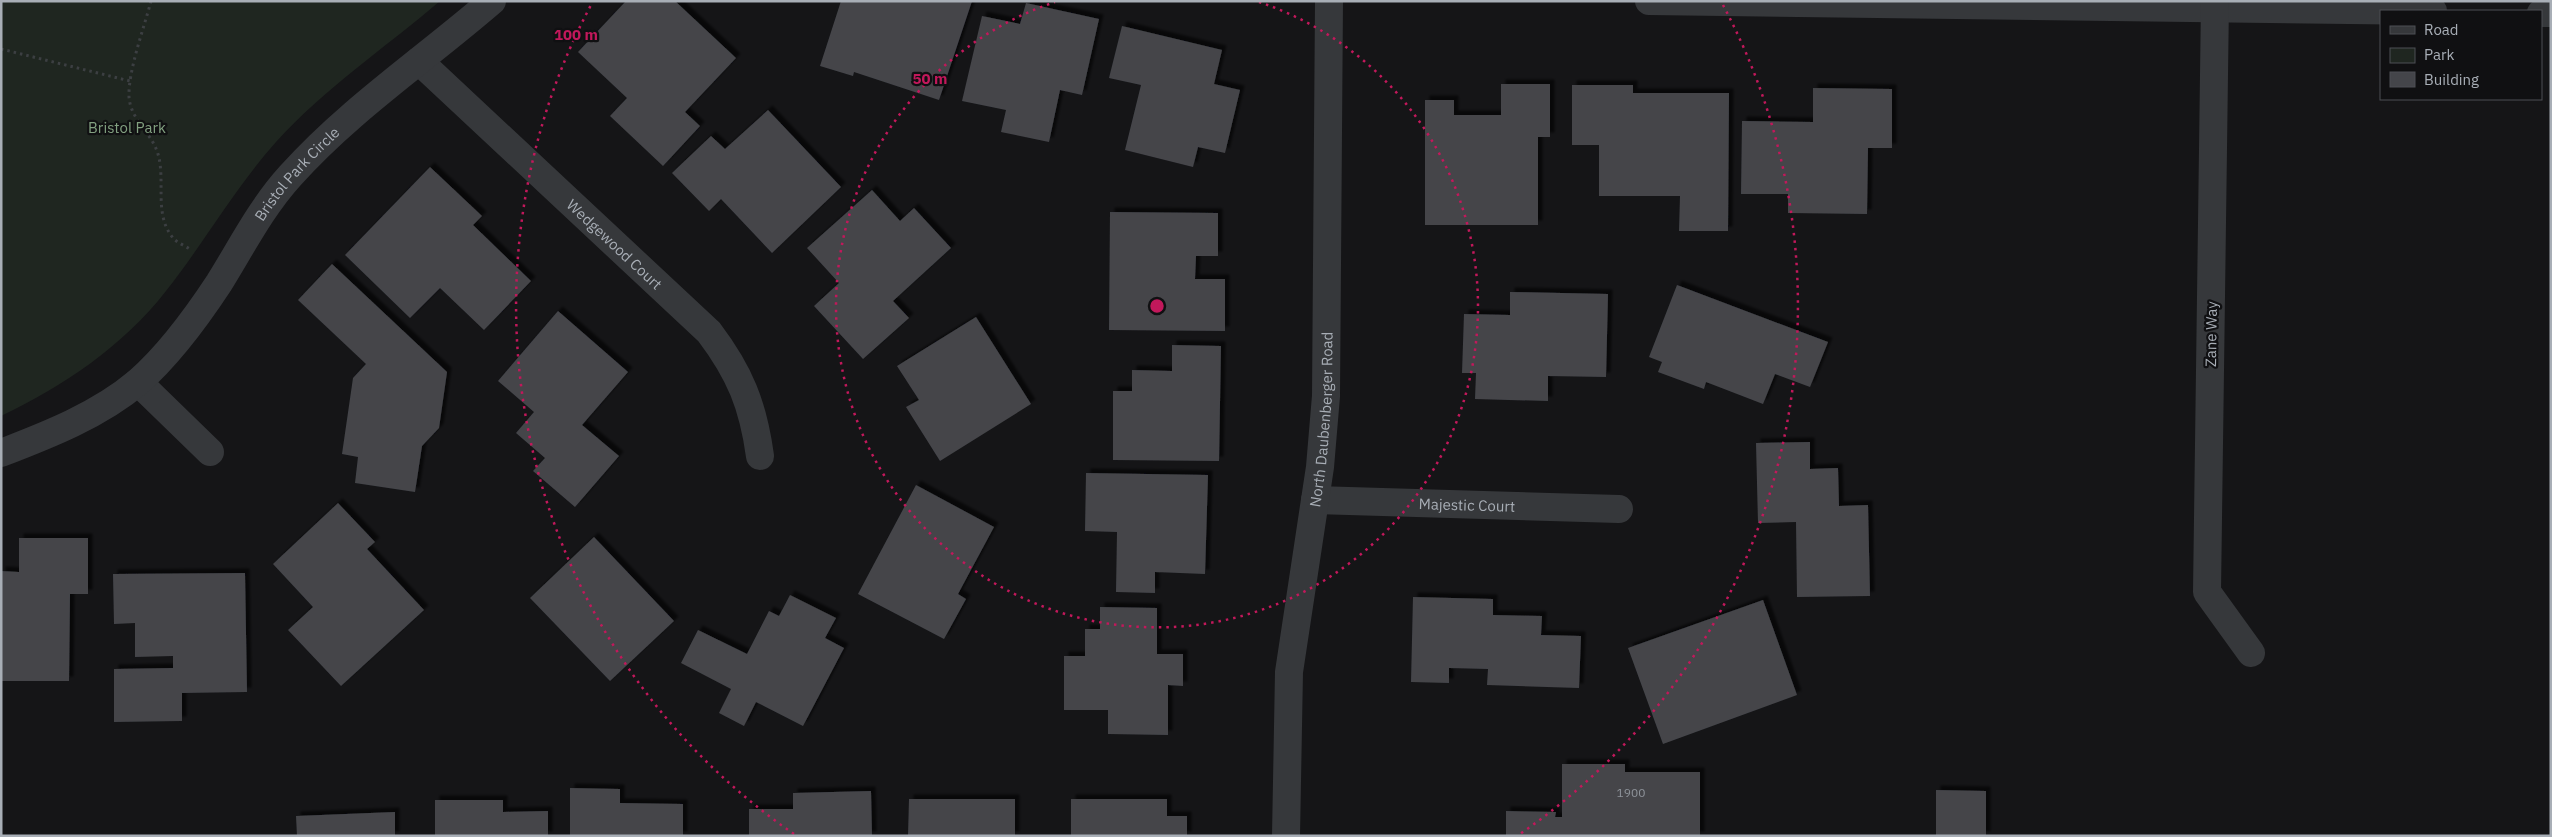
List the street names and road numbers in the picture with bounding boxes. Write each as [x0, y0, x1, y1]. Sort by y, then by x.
street label: Bristol Park Circle [250, 122, 343, 224]
street label: Wedgewood Court [563, 195, 666, 293]
street label: Zane Way [2201, 301, 2221, 367]
street label: North Daubenberger Road [1305, 332, 1336, 508]
street label: Majestic Court [1418, 494, 1516, 515]

